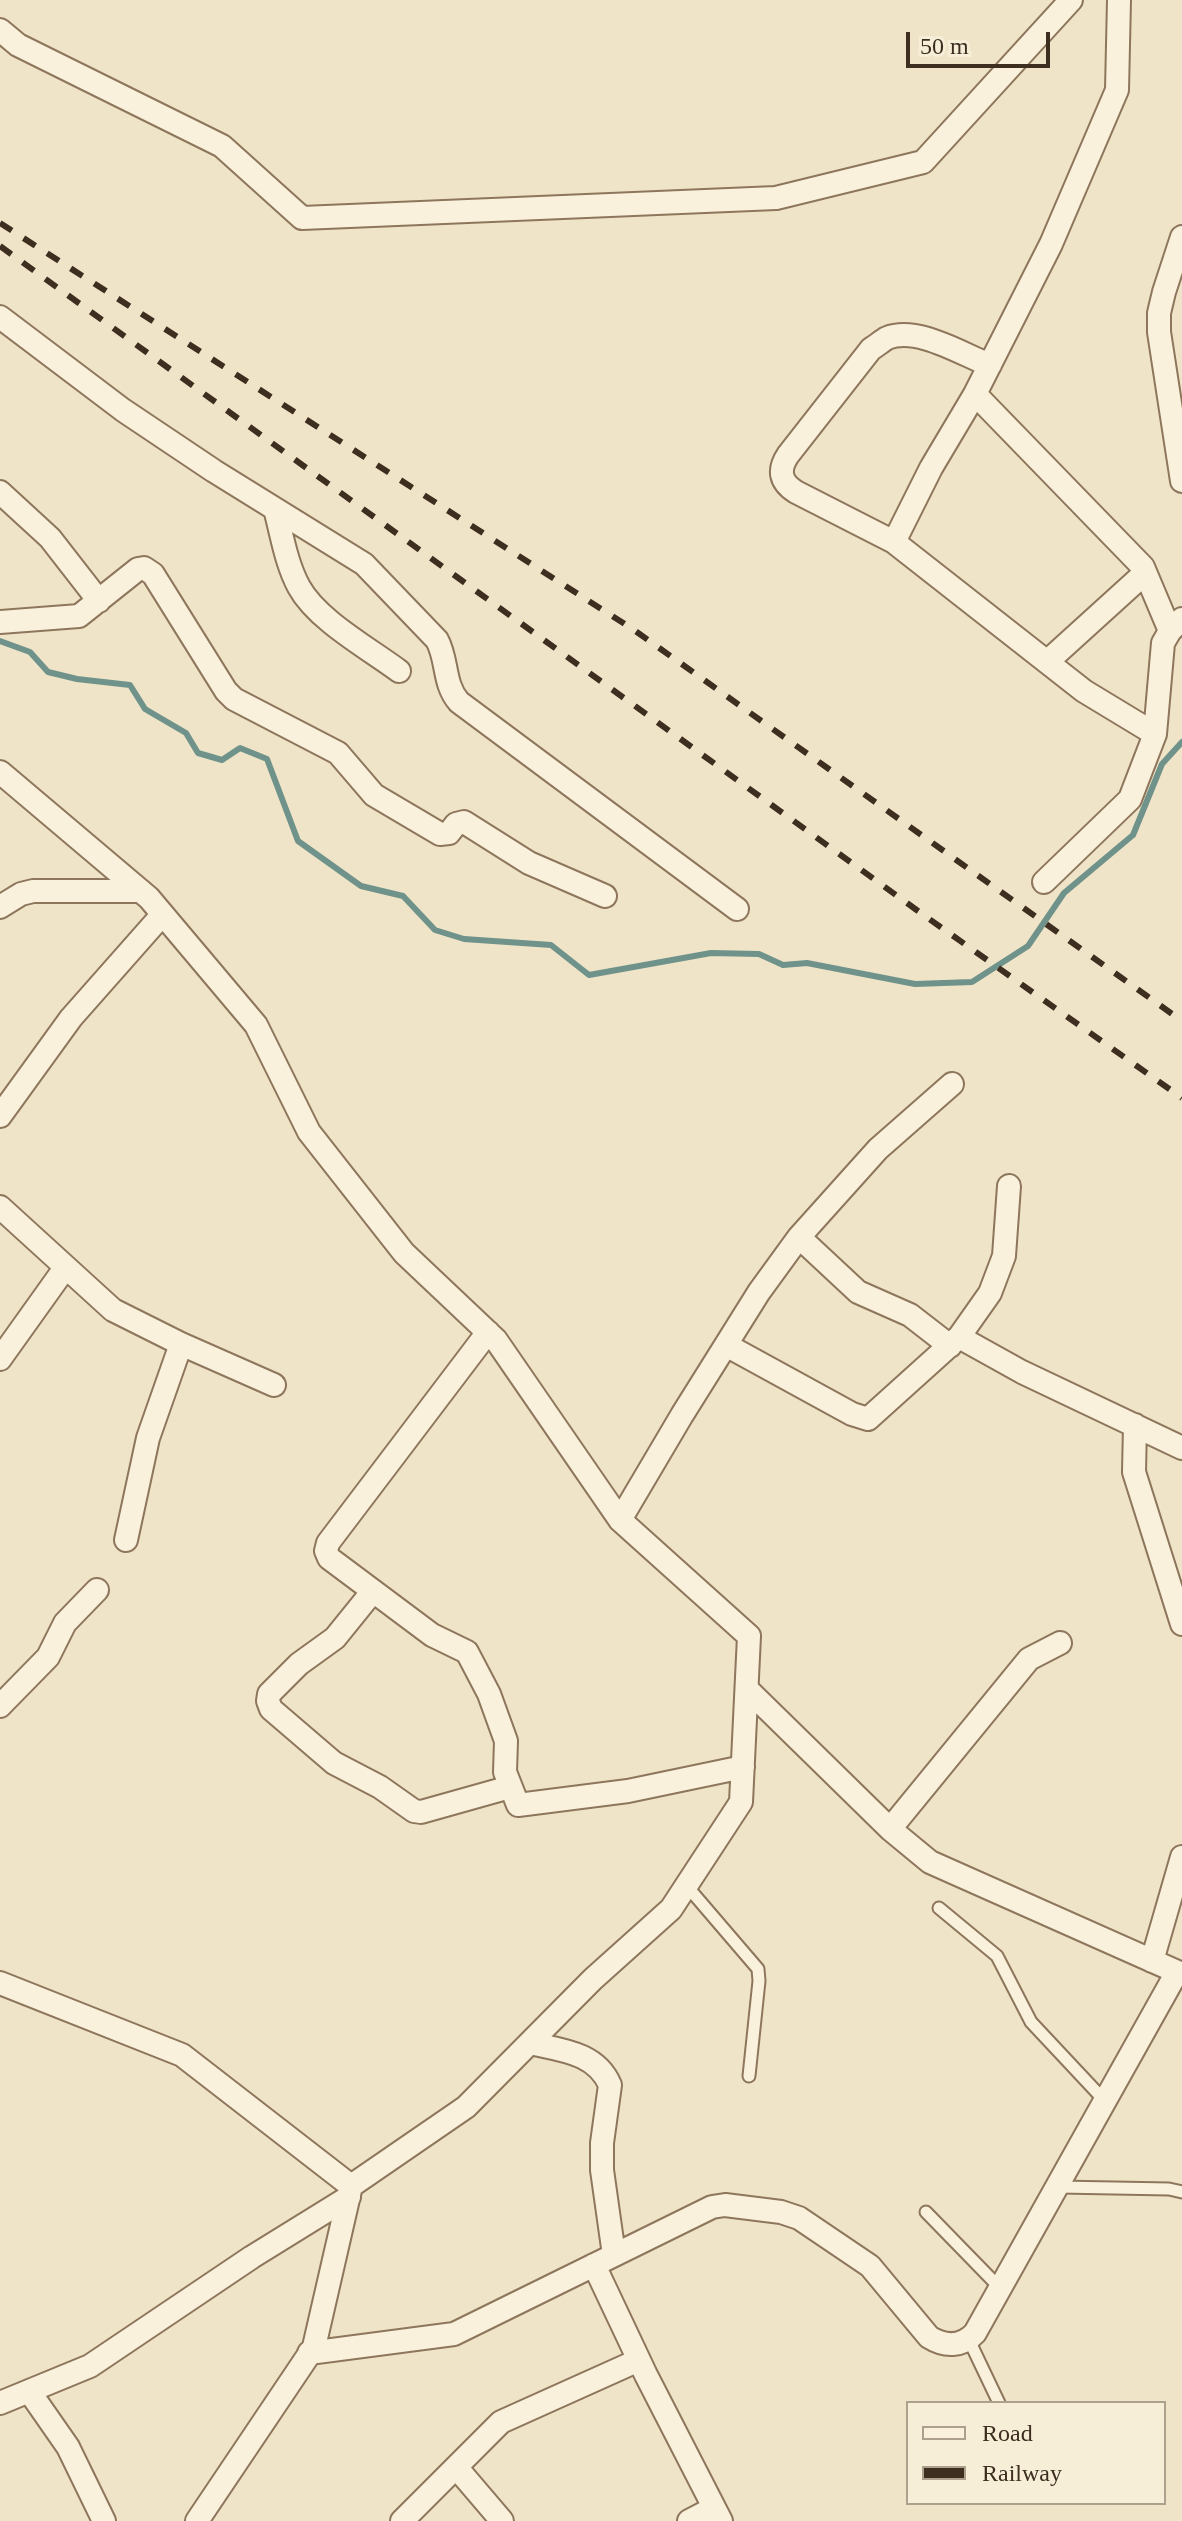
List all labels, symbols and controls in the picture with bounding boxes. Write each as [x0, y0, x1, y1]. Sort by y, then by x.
scale bar [910, 16, 1054, 66]
text: 50 m [920, 33, 969, 59]
legend [906, 2401, 1166, 2505]
text: Road [982, 2420, 1033, 2446]
text: Railway [982, 2460, 1062, 2486]

